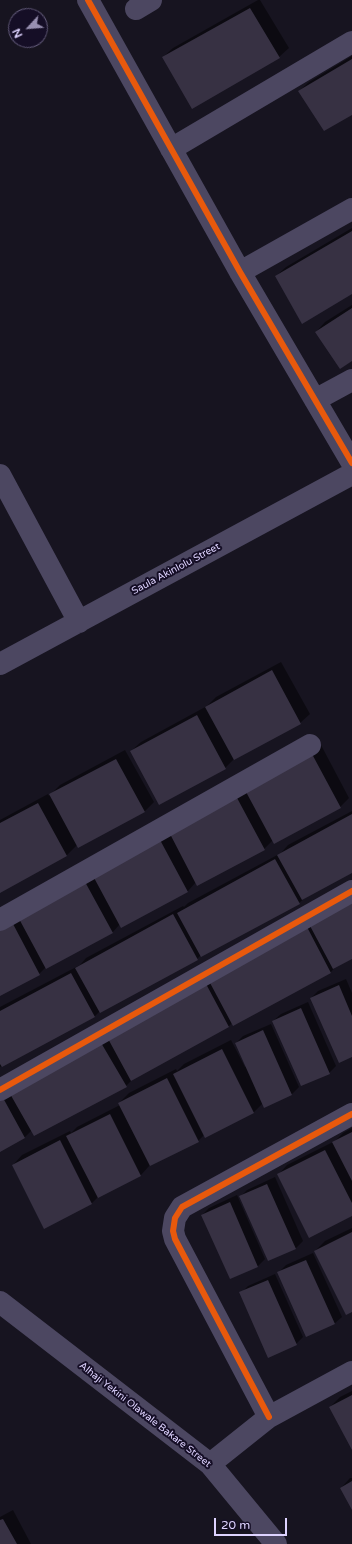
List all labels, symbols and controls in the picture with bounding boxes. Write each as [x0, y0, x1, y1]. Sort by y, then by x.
north arrow [8, 8, 48, 48]
text: N [10, 26, 25, 40]
street label: Saula Akinlolu Street [130, 541, 222, 597]
street label: Alhaji Yekini Olawale Bakare Street [77, 1360, 213, 1470]
scale bar [216, 1510, 289, 1536]
text: 20 m [221, 1518, 250, 1532]

